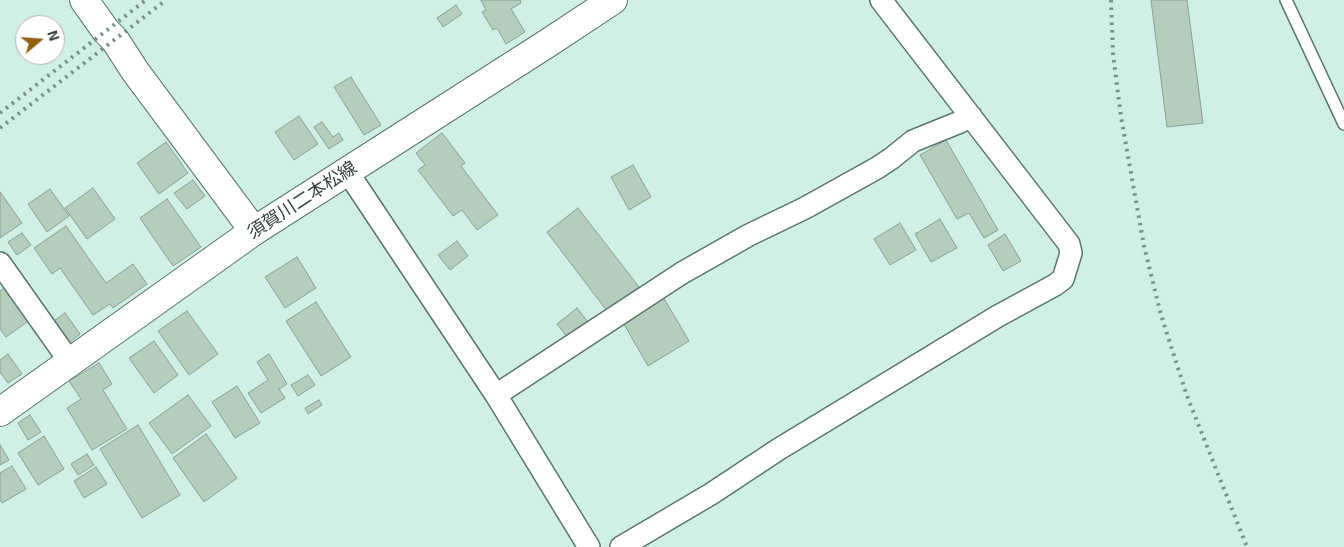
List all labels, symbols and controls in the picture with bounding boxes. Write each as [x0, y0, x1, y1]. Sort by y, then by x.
north arrow [15, 15, 65, 65]
text: N [44, 28, 63, 43]
street label: 須賀川二本松線 [243, 157, 361, 243]

